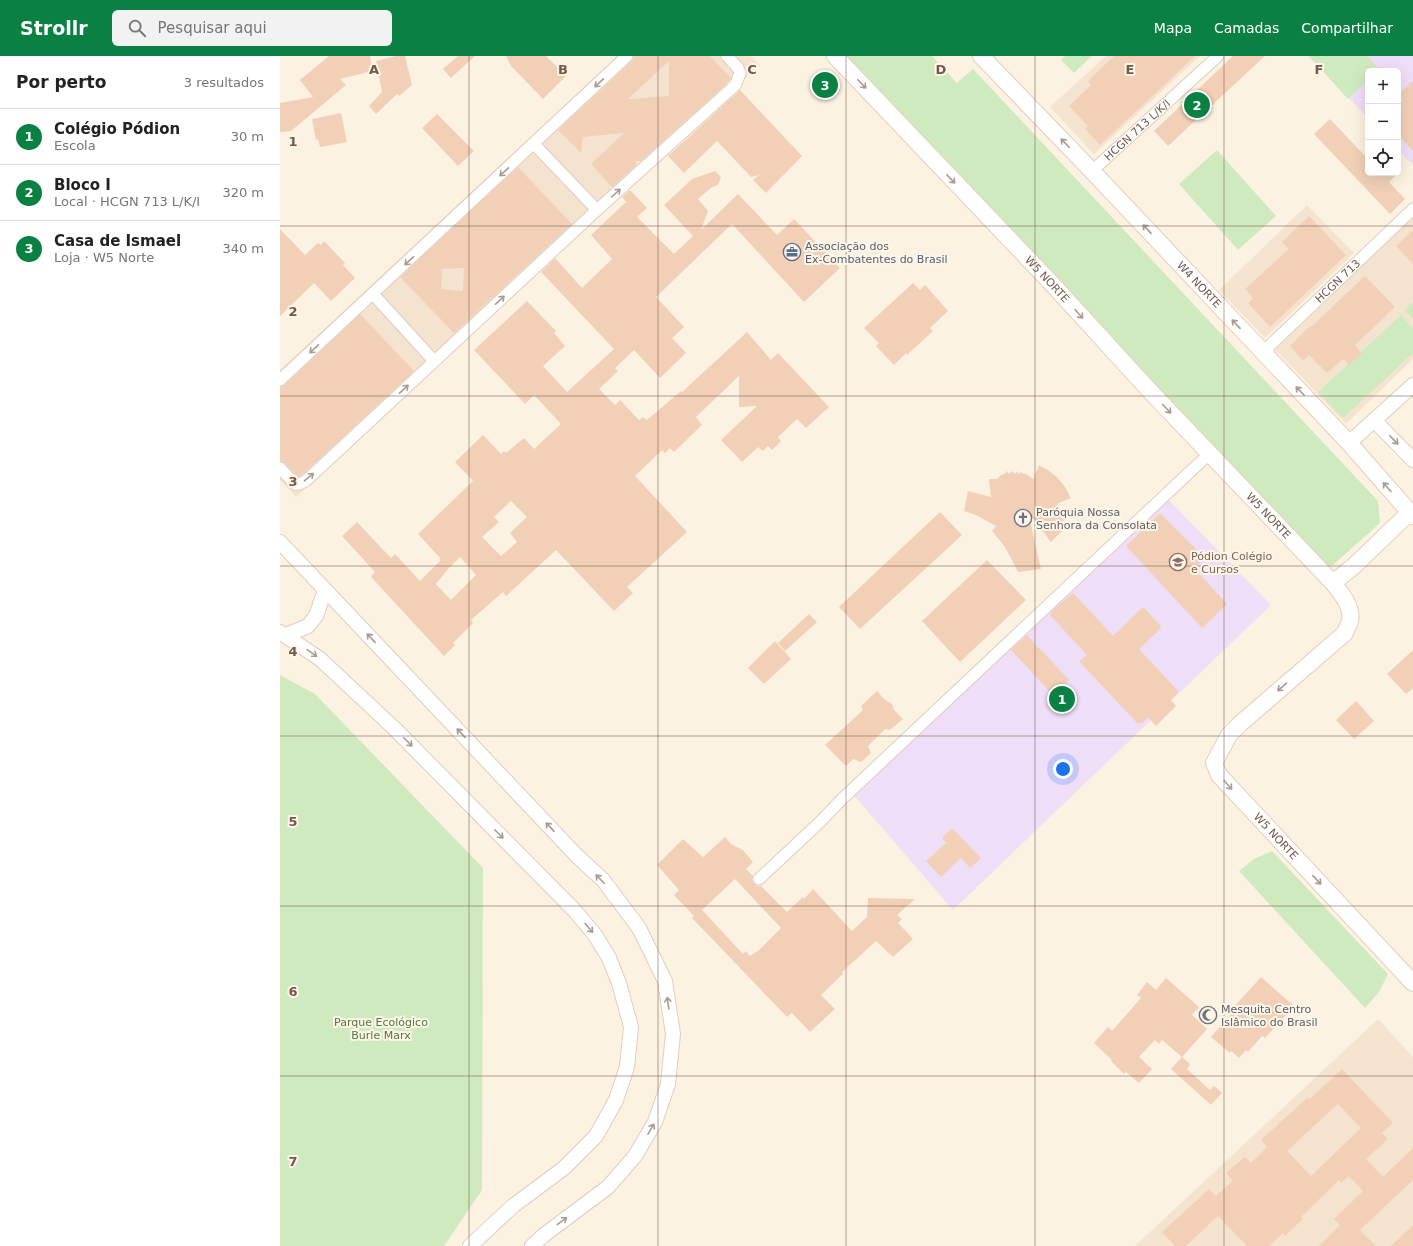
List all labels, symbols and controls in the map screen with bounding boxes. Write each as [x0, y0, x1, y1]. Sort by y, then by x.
search box [112, 10, 392, 46]
text: Strollr [20, 17, 88, 39]
icon: search [126, 17, 148, 39]
text: Pesquisar aqui [158, 19, 267, 37]
text: Mapa [1154, 20, 1192, 36]
text: Camadas [1214, 20, 1279, 36]
text: Compartilhar [1301, 20, 1393, 36]
text: A [369, 62, 379, 77]
text: B [558, 62, 568, 77]
text: C [747, 62, 757, 77]
text: D [936, 62, 947, 77]
text: E [1126, 62, 1134, 77]
text: F [1315, 62, 1323, 77]
map controls [1365, 68, 1401, 176]
button: + [1365, 68, 1401, 104]
pin: 3 [812, 70, 838, 100]
text: Por perto [16, 72, 106, 92]
text: 3 resultados [184, 75, 264, 90]
one-way arrow [594, 78, 604, 87]
one-way arrow [857, 79, 867, 89]
pin: 2 [1184, 90, 1210, 120]
street label: HCGN 713 L/K/I [1101, 97, 1173, 163]
button: − [1365, 104, 1401, 140]
text: Colégio Pódion [54, 120, 180, 138]
text: 1 [24, 129, 34, 144]
text: 30 m [231, 129, 264, 144]
text: 1 [288, 134, 298, 149]
text: Escola [54, 138, 96, 153]
one-way arrow [1060, 138, 1070, 148]
button: locate [1365, 140, 1401, 176]
one-way arrow [499, 167, 509, 177]
one-way arrow [946, 173, 955, 183]
text: Bloco I [54, 176, 111, 194]
text: 2 [24, 185, 34, 200]
text: 320 m [222, 185, 264, 200]
one-way arrow [611, 189, 621, 198]
text: Local · HCGN 713 L/K/I [54, 194, 200, 209]
one-way arrow [1142, 224, 1152, 234]
text: Casa de Ismael [54, 232, 181, 250]
place label: Associação dos Ex-Combatentes do Brasil [805, 240, 948, 266]
text: 3 [24, 241, 34, 256]
text: 340 m [222, 241, 264, 256]
office icon: Associação dos Ex-Combatentes do Brasil [782, 242, 802, 262]
text: Loja · W5 Norte [54, 250, 154, 265]
street label: W5 NORTE [1022, 253, 1072, 305]
one-way arrow [404, 256, 414, 265]
street label: HCGN 713 [1312, 256, 1363, 305]
street label: W4 NORTE [1174, 259, 1224, 310]
one-way arrow [494, 296, 505, 305]
text: 2 [288, 304, 298, 319]
one-way arrow [1074, 309, 1084, 319]
one-way arrow [1231, 319, 1241, 329]
one-way arrow [309, 344, 319, 353]
one-way arrow [399, 384, 409, 394]
one-way arrow [1295, 386, 1304, 396]
one-way arrow [1162, 404, 1172, 414]
one-way arrow [1389, 435, 1398, 445]
one-way arrow [304, 473, 315, 482]
text: 3 [288, 474, 298, 489]
one-way arrow [1383, 481, 1392, 492]
street label: W5 NORTE [1244, 490, 1294, 541]
place label: Paróquia Nossa Senhora da Consolata [1036, 506, 1157, 532]
church icon: Paróquia Nossa Senhora da Consolata [1013, 508, 1033, 528]
place label: Pódion Colégio e Cursos [1191, 550, 1272, 576]
school or university icon: Pódion Colégio e Cursos [1168, 552, 1188, 572]
one-way arrow [366, 633, 376, 643]
text: 4 [288, 644, 298, 659]
one-way arrow [307, 649, 318, 657]
one-way arrow [1277, 682, 1287, 691]
pin: 1 [1049, 684, 1075, 714]
one-way arrow [456, 728, 465, 738]
one-way arrow [403, 737, 413, 747]
your location [1053, 759, 1073, 779]
one-way arrow [1224, 780, 1233, 790]
street label: W5 NORTE [1251, 810, 1301, 862]
text: 5 [288, 814, 298, 829]
one-way arrow [545, 822, 555, 832]
one-way arrow [494, 829, 504, 839]
one-way arrow [596, 874, 605, 884]
one-way arrow [1312, 875, 1321, 885]
one-way arrow [584, 923, 593, 933]
text: 6 [288, 984, 298, 999]
one-way arrow [664, 997, 672, 1010]
place label: Mesquita Centro Islâmico do Brasil [1221, 1003, 1318, 1029]
mosque icon: Mesquita Centro Islâmico do Brasil [1198, 1005, 1218, 1025]
park label: Parque Ecológico Burle Marx [334, 1016, 428, 1042]
one-way arrow [647, 1123, 655, 1135]
text: 7 [288, 1154, 298, 1169]
one-way arrow [556, 1217, 567, 1225]

